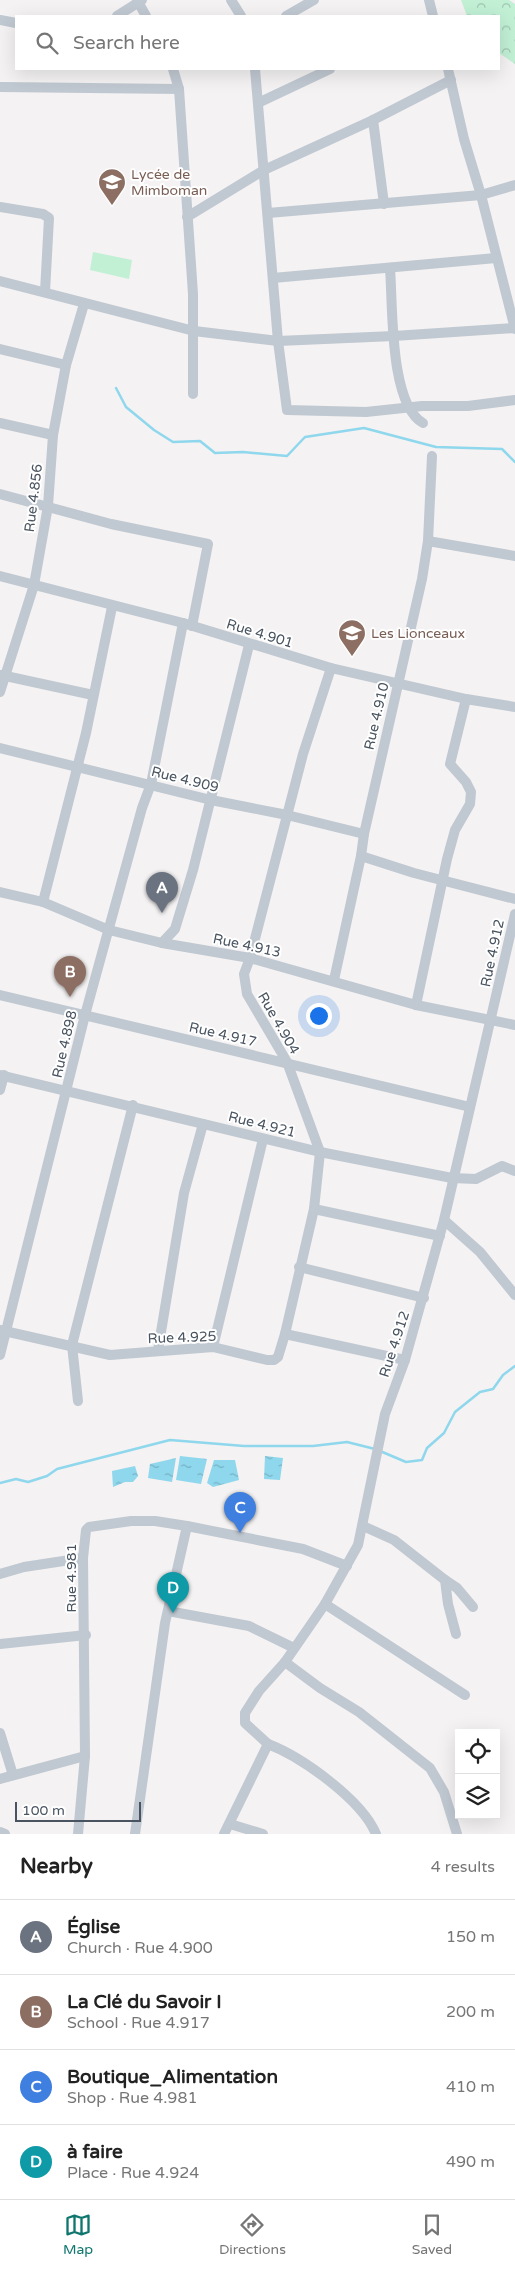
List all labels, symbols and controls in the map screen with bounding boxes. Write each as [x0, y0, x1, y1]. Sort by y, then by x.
search box [15, 15, 500, 70]
icon: search [33, 29, 61, 57]
text: Search here [73, 32, 180, 54]
place label: Lycée de Mimboman [131, 166, 207, 199]
school or university icon: Lycée de Mimboman [97, 167, 127, 206]
street label: Rue 4.856 [21, 463, 46, 533]
street label: Rue 4.901 [224, 615, 295, 652]
school or university icon: Les Lionceaux [337, 618, 367, 657]
place label: Les Lionceaux [371, 625, 465, 642]
street label: Rue 4.910 [360, 680, 393, 752]
street label: Rue 4.909 [149, 763, 220, 796]
pin: A [146, 872, 178, 913]
street label: Rue 4.912 [477, 918, 508, 989]
street label: Rue 4.913 [211, 930, 282, 961]
pin: B [54, 956, 86, 997]
street label: Rue 4.904 [254, 989, 303, 1057]
your location [306, 1003, 332, 1029]
street label: Rue 4.898 [48, 1008, 81, 1080]
street label: Rue 4.917 [187, 1018, 258, 1051]
street label: Rue 4.921 [226, 1108, 297, 1141]
street label: Rue 4.912 [376, 1309, 413, 1380]
street label: Rue 4.925 [147, 1328, 217, 1347]
pin: C [224, 1492, 256, 1533]
street label: Rue 4.981 [63, 1544, 80, 1612]
pin: D [157, 1572, 189, 1613]
map controls [455, 1729, 500, 1819]
button: locate [455, 1729, 500, 1774]
button: layers [455, 1774, 500, 1819]
scale bar [15, 1799, 141, 1822]
text: 100 m [22, 1802, 65, 1819]
text: Nearby [20, 1854, 93, 1879]
text: 4 results [431, 1857, 495, 1877]
text: Église [67, 1916, 120, 1938]
text: A [30, 1927, 42, 1947]
text: 150 m [446, 1927, 495, 1947]
text: Church · Rue 4.900 [67, 1938, 213, 1958]
text: La Clé du Savoir I [67, 1991, 222, 2013]
text: B [30, 2002, 42, 2022]
text: 200 m [446, 2002, 495, 2022]
text: School · Rue 4.917 [67, 2013, 210, 2033]
text: Boutique_Alimentation [67, 2066, 278, 2088]
text: C [30, 2077, 42, 2097]
text: 410 m [446, 2077, 495, 2097]
text: Shop · Rue 4.981 [67, 2088, 197, 2108]
text: à faire [67, 2141, 123, 2163]
text: D [30, 2152, 42, 2172]
text: 490 m [446, 2152, 495, 2172]
text: Place · Rue 4.924 [67, 2163, 199, 2183]
tab: Map [63, 2211, 93, 2258]
tab: Directions [219, 2211, 286, 2258]
tab: Saved [412, 2211, 452, 2258]

